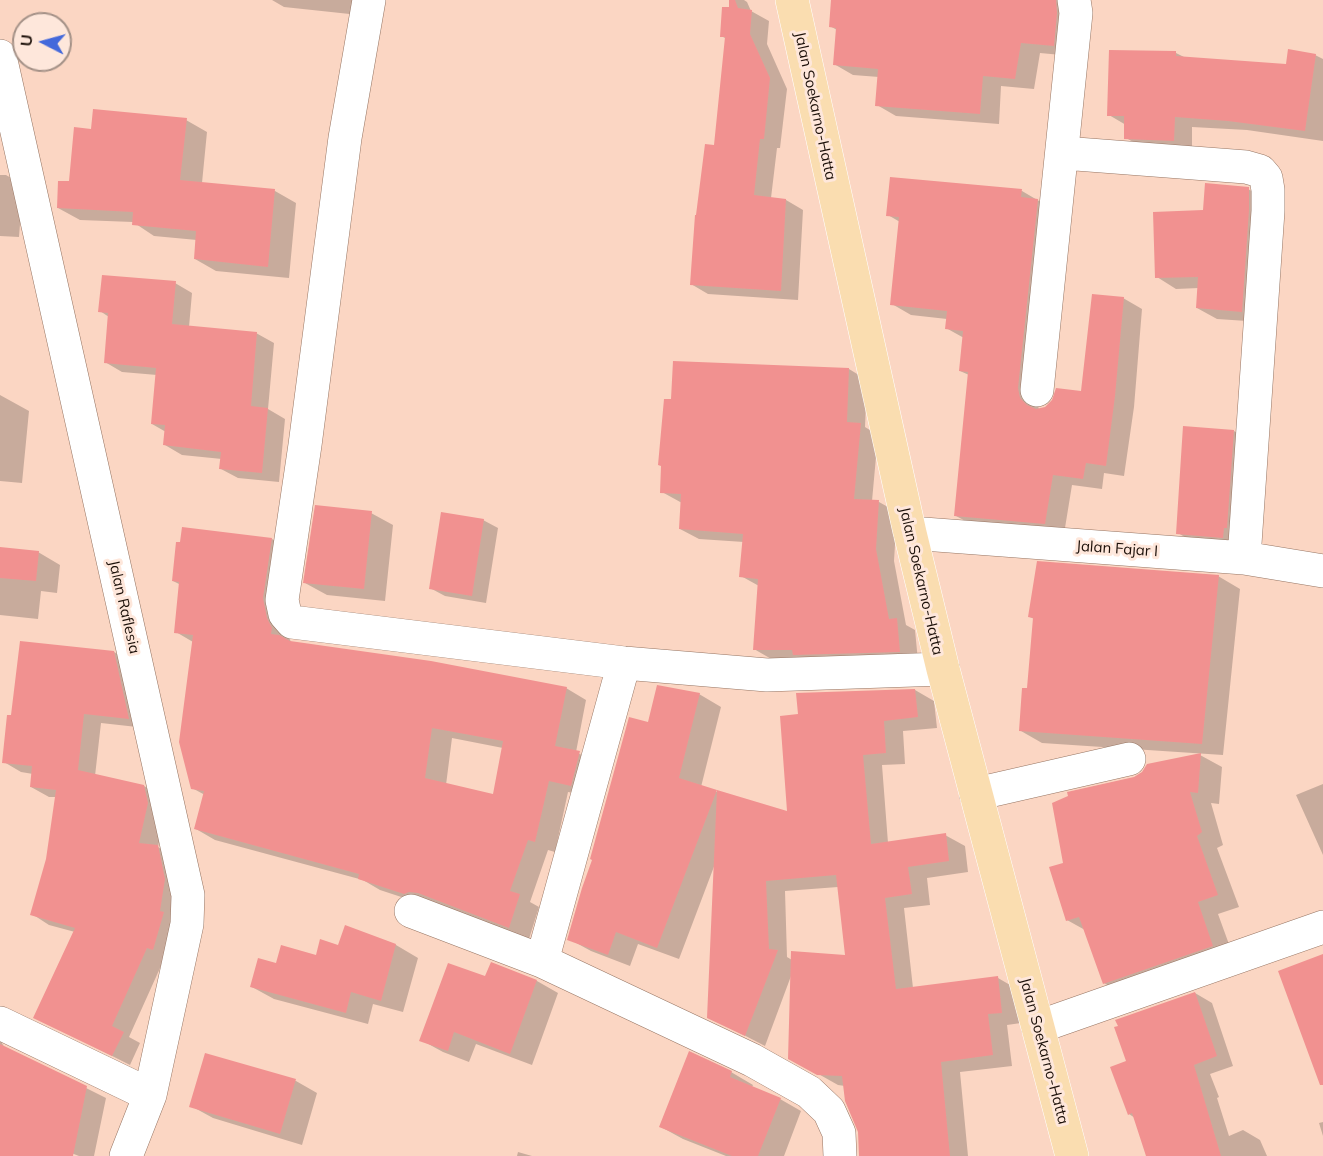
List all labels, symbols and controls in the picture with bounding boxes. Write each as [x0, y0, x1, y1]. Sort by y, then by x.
north arrow [12, 12, 72, 72]
street label: Jalan Soekarno-Hatta [790, 30, 840, 182]
text: U [16, 33, 37, 47]
street label: Jalan Soekarno-Hatta [895, 505, 947, 657]
street label: Jalan Fajar I [1075, 537, 1159, 561]
street label: Jalan Raflesia [105, 559, 143, 655]
street label: Jalan Soekarno-Hatta [1016, 976, 1072, 1126]

